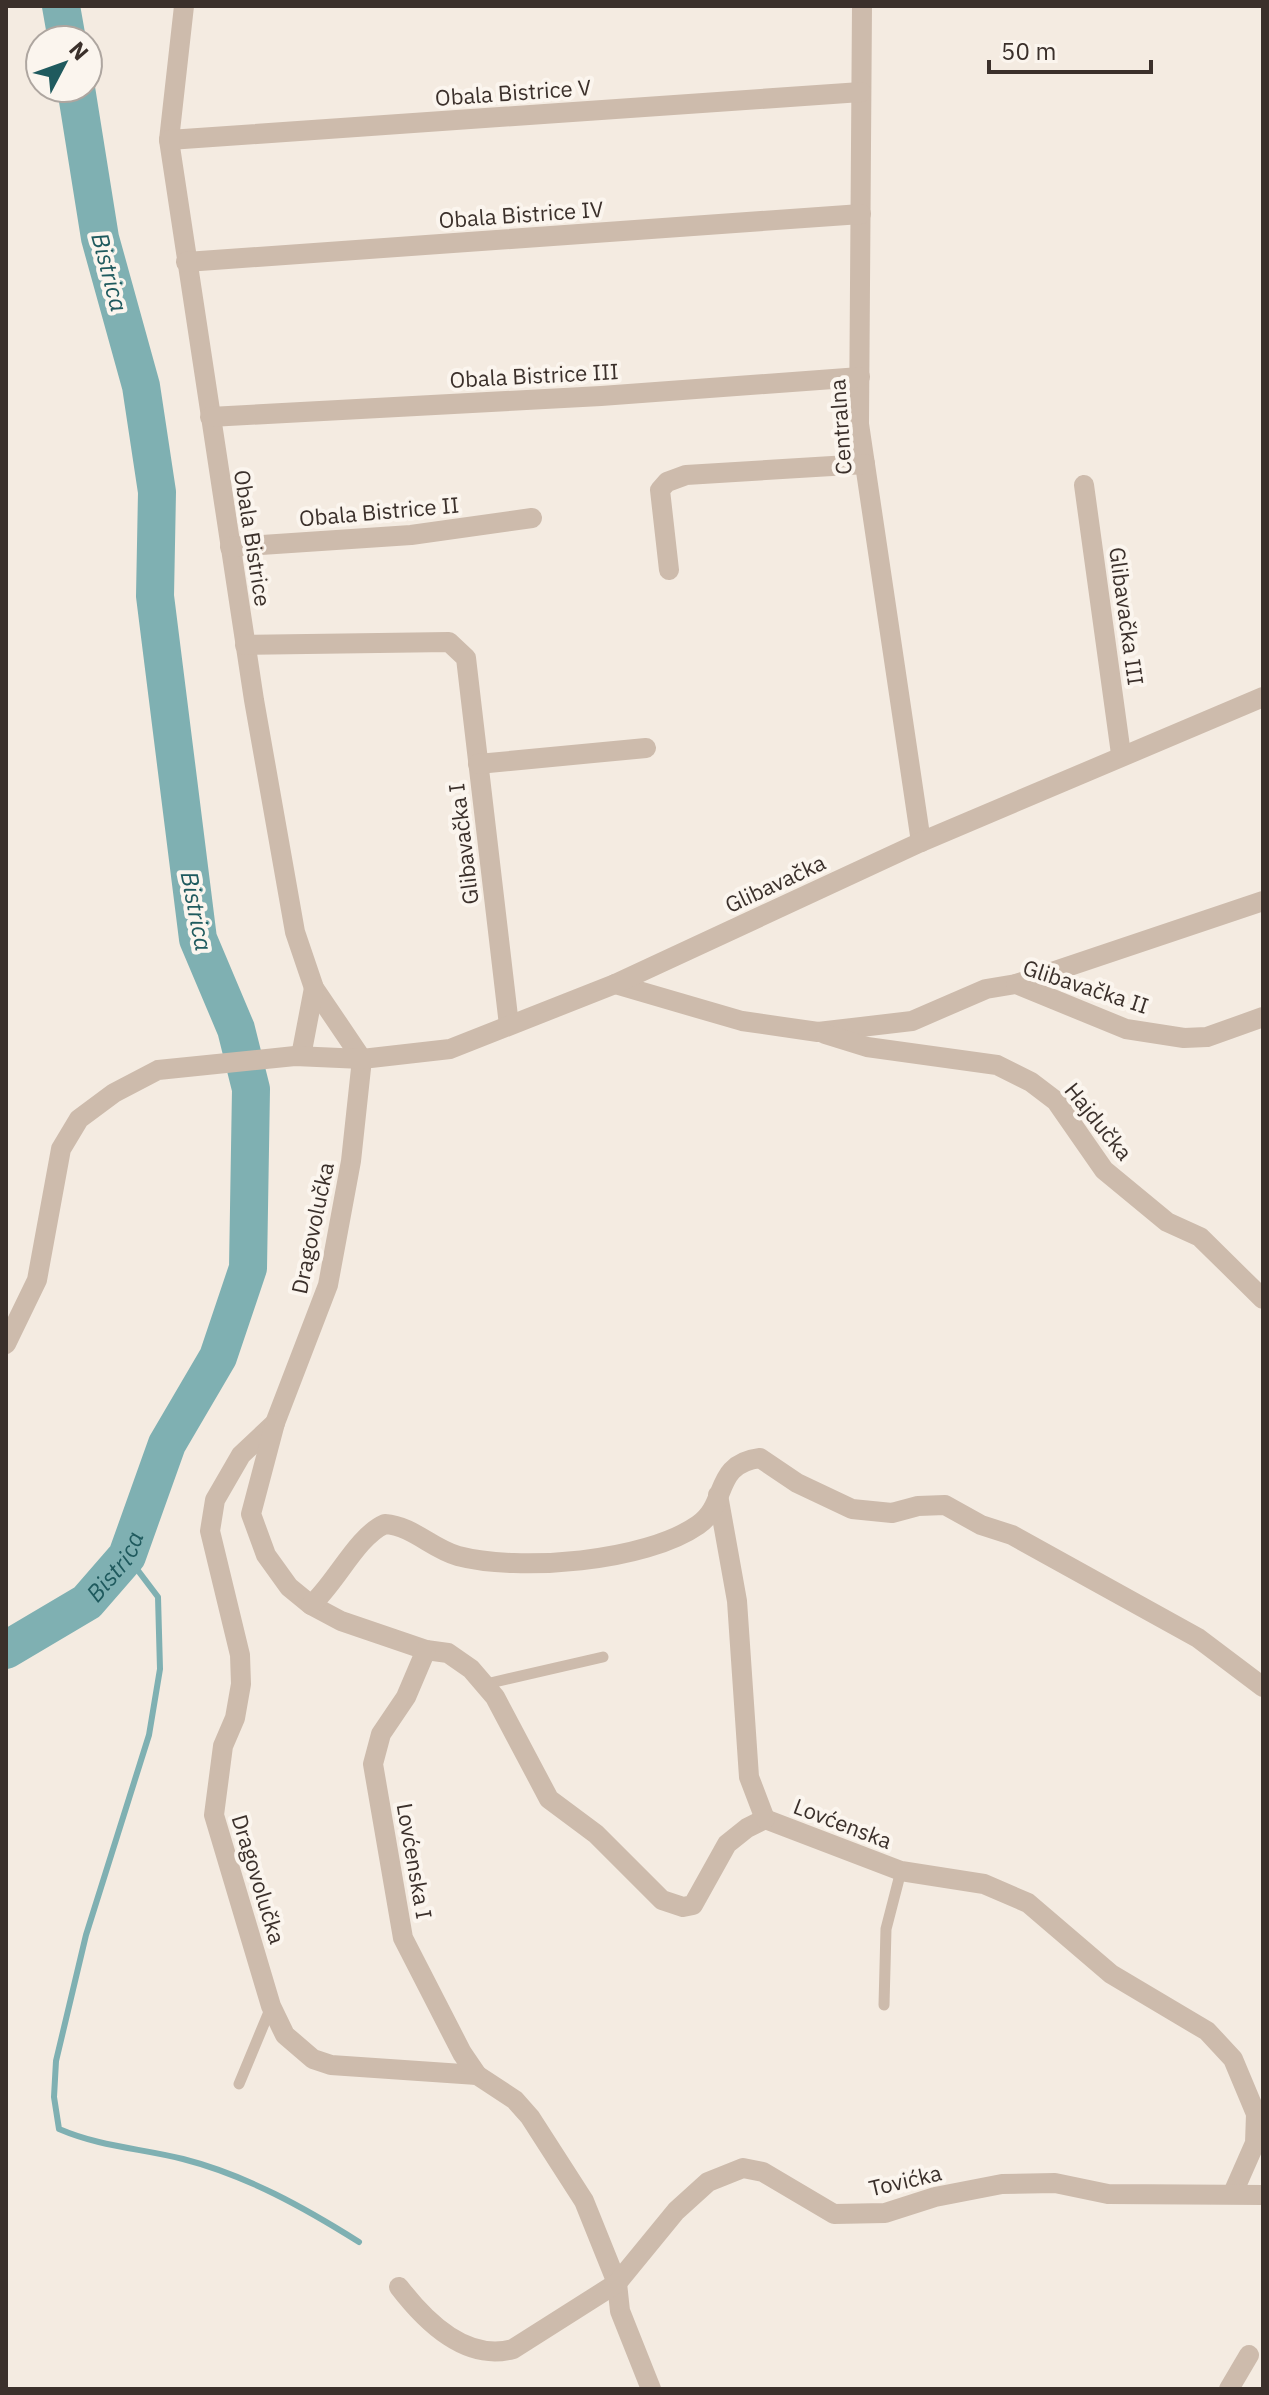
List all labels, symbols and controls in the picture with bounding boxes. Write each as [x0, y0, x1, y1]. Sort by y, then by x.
north arrow [24, 24, 104, 104]
scale bar [989, 24, 1151, 74]
text: N [63, 35, 96, 66]
text: 50 m [1001, 35, 1056, 67]
street label: Obala Bistrice V [434, 72, 592, 112]
street label: Obala Bistrice IV [438, 194, 604, 234]
water label: Bistrica [84, 229, 136, 315]
street label: Obala Bistrice III [449, 356, 619, 394]
street label: Centralna [822, 378, 858, 476]
street label: Obala Bistrice [228, 468, 278, 608]
street label: Obala Bistrice II [298, 490, 460, 532]
street label: Glibavačka III [1103, 545, 1151, 687]
street label: Glibavačka I [441, 782, 485, 906]
street label: Glibavačka [720, 847, 830, 919]
water label: Bistrica [174, 868, 220, 954]
street label: Glibavačka II [1019, 952, 1153, 1020]
street label: Hajdučka [1059, 1076, 1139, 1166]
street label: Dragovolučka [284, 1159, 340, 1296]
water label: Bistrica [79, 1527, 151, 1608]
street label: Lovćenska [790, 1791, 897, 1855]
street label: Lovćenska I [391, 1801, 439, 1921]
street label: Dragovolučka [226, 1811, 293, 1947]
street label: Tovićka [866, 2158, 945, 2202]

